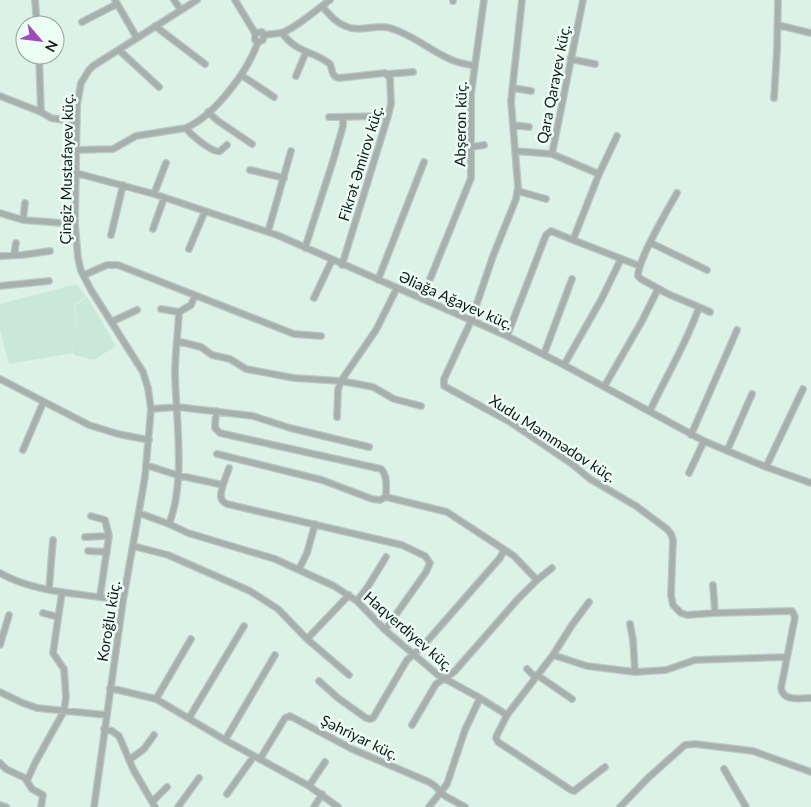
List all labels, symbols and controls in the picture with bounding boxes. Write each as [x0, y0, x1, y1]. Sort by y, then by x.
north arrow [15, 15, 65, 65]
street label: Qara Qarayev küç. [533, 23, 573, 145]
text: N [42, 38, 62, 55]
street label: Abşeron küç. [450, 81, 470, 167]
street label: Çingiz Mustafayev küç. [56, 93, 76, 245]
street label: Fikrət Əmirov küç. [334, 103, 386, 223]
street label: Əliağa Ağayev küç. [396, 267, 516, 333]
street label: Xudu Məmmədov küç. [486, 390, 620, 486]
street label: Koroğlu küç. [93, 579, 123, 663]
street label: Haqverdiyev küç. [360, 587, 458, 675]
street label: Şəhriyar küç. [318, 710, 402, 764]

